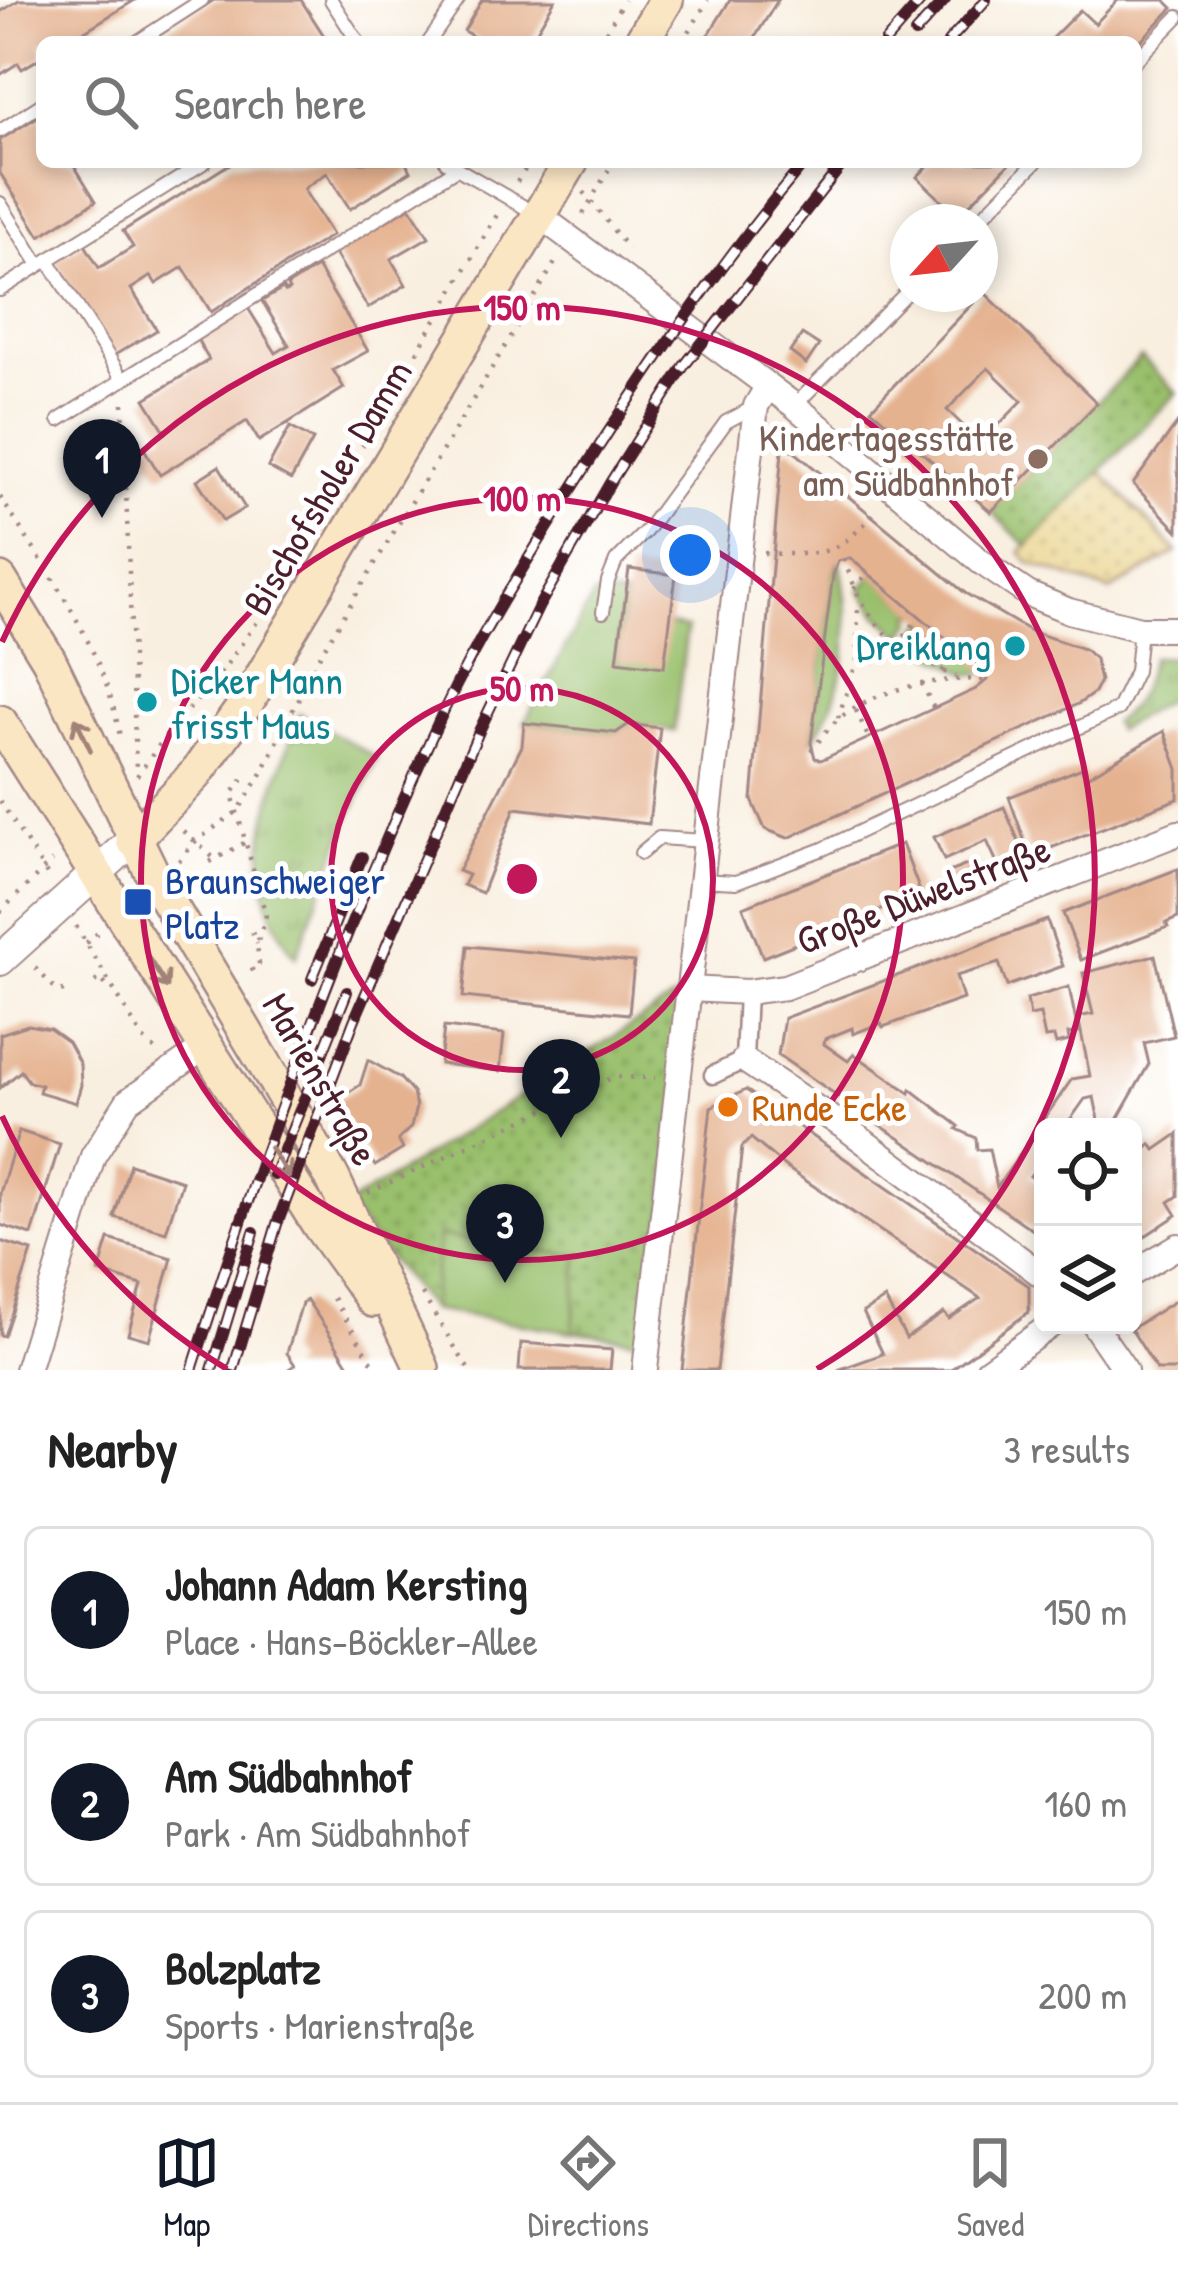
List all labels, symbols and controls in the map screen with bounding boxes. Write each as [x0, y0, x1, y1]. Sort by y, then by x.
search box [36, 36, 1142, 168]
icon: search [78, 69, 144, 135]
text: Search here [174, 72, 366, 133]
north arrow [890, 204, 998, 312]
text: 150 m [483, 282, 561, 331]
street label: Bischofsholer Damm [230, 349, 424, 624]
place label: Kindertagesstätte am Südbahnhof [759, 410, 1014, 508]
pin: 1 [63, 419, 141, 518]
marker: Kindertagesstätte am Südbahnhof [1025, 446, 1051, 472]
text: 100 m [483, 473, 561, 522]
your location [660, 525, 720, 585]
place label: Dreiklang [856, 619, 991, 672]
marker: Dreiklang [1002, 633, 1028, 659]
place label: Dicker Mann frisst Maus [171, 653, 343, 751]
text: 50 m [490, 663, 554, 712]
marker: Dicker Mann frisst Maus [134, 689, 160, 715]
one-way arrow [71, 717, 93, 753]
street label: Große Düwelstraße [788, 821, 1057, 966]
place label: Braunschweiger Platz [165, 853, 385, 951]
centre of rings [501, 858, 543, 900]
marker: Braunschweiger Platz [122, 886, 154, 918]
one-way arrow [145, 956, 170, 990]
street label: Marienstraße [251, 983, 392, 1174]
pin: 2 [522, 1039, 600, 1138]
place label: Runde Ecke [752, 1080, 907, 1133]
marker: Runde Ecke [715, 1094, 741, 1120]
map controls [1034, 1118, 1142, 1334]
button: locate [1034, 1118, 1142, 1226]
one-way arrow [267, 1145, 292, 1179]
pin: 3 [466, 1184, 544, 1283]
button: layers [1034, 1226, 1142, 1334]
text: Nearby [48, 1414, 178, 1483]
text: 3 results [1004, 1422, 1130, 1475]
text: Johann Adam Kersting [165, 1553, 527, 1614]
text: 1 [83, 1584, 97, 1637]
text: 150 m [1043, 1584, 1127, 1637]
text: Place · Hans-Böckler-Allee [165, 1614, 538, 1667]
text: Am Südbahnhof [165, 1745, 413, 1806]
text: 2 [81, 1776, 99, 1829]
text: 160 m [1044, 1776, 1127, 1829]
text: Park · Am Südbahnhof [165, 1806, 471, 1859]
text: Bolzplatz [165, 1937, 321, 1998]
text: 3 [81, 1968, 99, 2021]
text: 200 m [1038, 1968, 1127, 2021]
text: Sports · Marienstraße [165, 1998, 475, 2051]
tab: Map [154, 2130, 220, 2246]
tab: Directions [528, 2130, 649, 2246]
tab: Saved [957, 2130, 1024, 2246]

